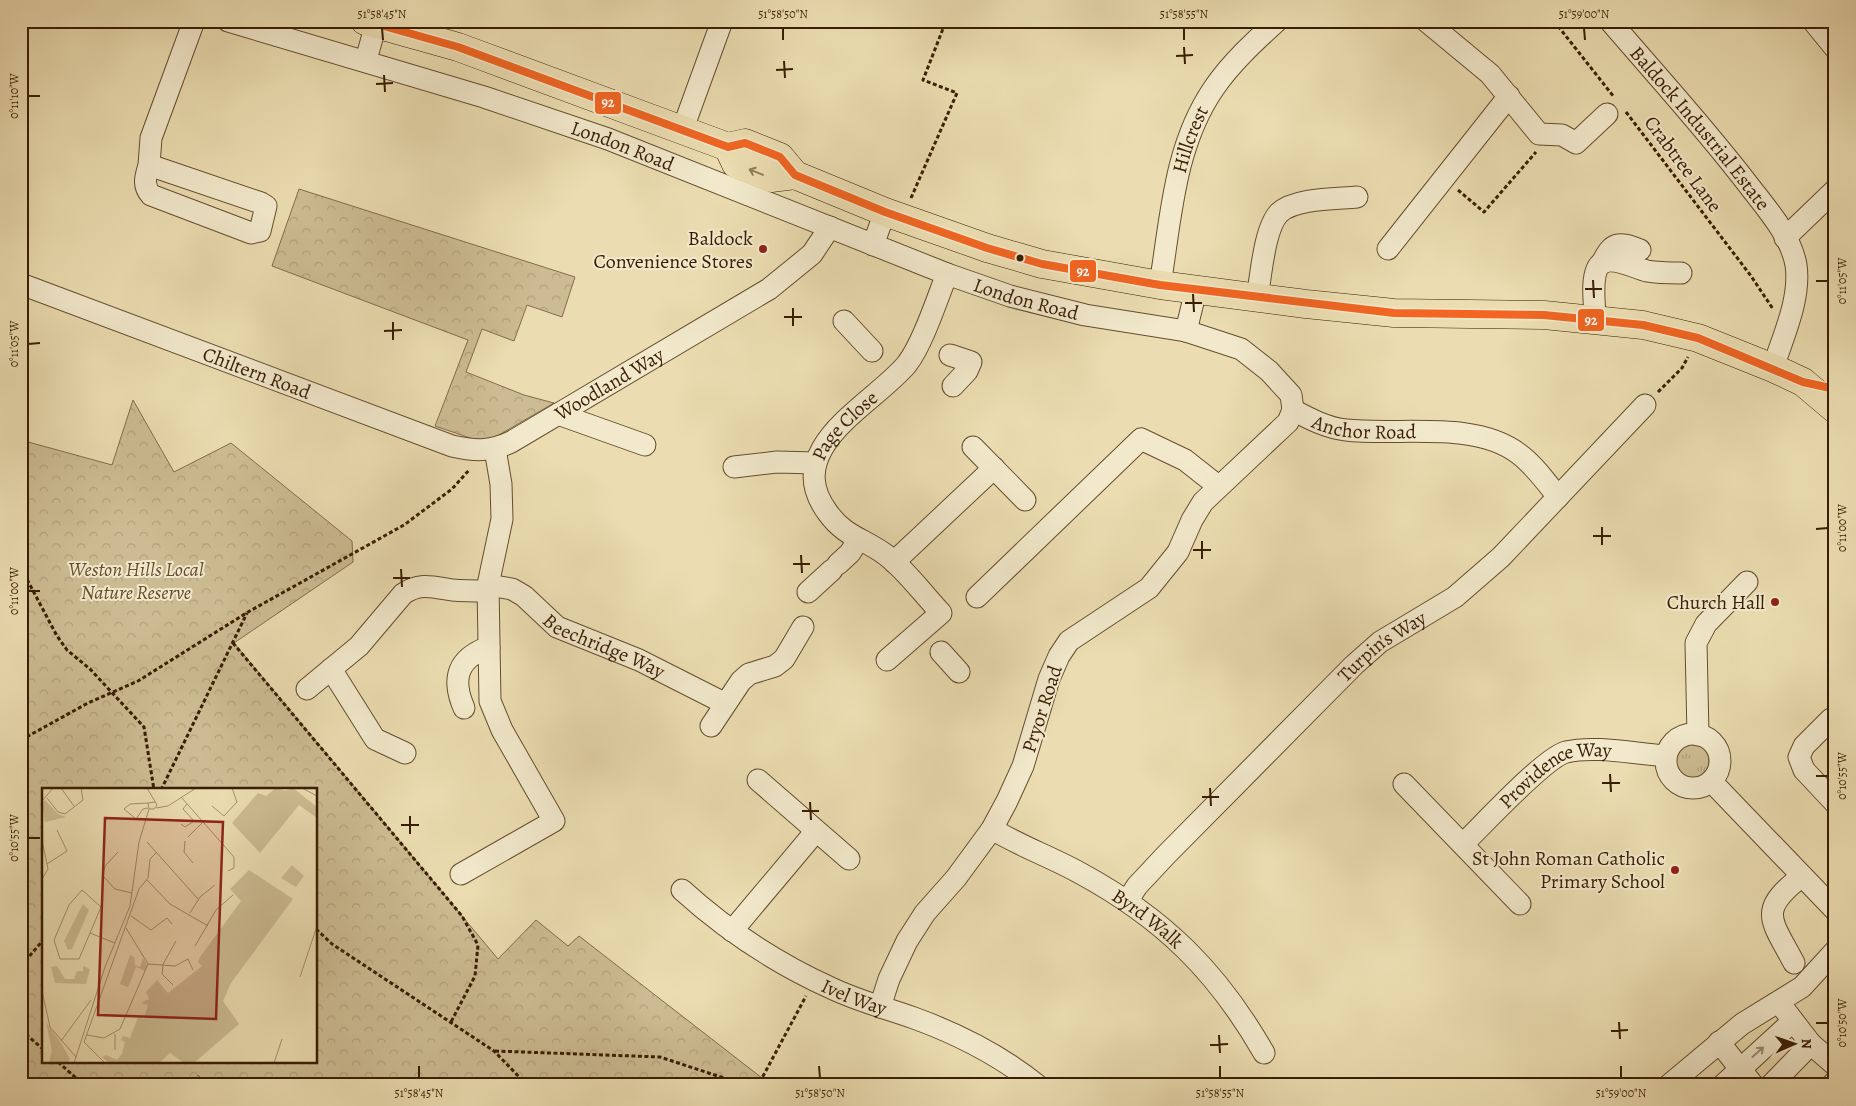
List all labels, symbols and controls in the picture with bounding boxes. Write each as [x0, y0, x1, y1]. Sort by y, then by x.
text: 51°58'45"N [358, 6, 407, 22]
text: 51°58'50"N [758, 6, 808, 22]
text: 51°58'55"N [1160, 6, 1209, 22]
text: 51°59'00"N [1559, 6, 1610, 22]
street label: Baldock Industrial Estate [1624, 40, 1777, 216]
text: 0°11'10"W [6, 72, 22, 119]
line badge: 92 [594, 91, 622, 115]
text: 92 [601, 93, 615, 112]
street label: Hillcrest [1165, 100, 1215, 176]
street label: Crabtree Lane [1638, 110, 1728, 218]
street label: London Road [568, 114, 678, 178]
one-way arrow [749, 167, 764, 176]
place label: Baldock Convenience Stores [594, 225, 753, 275]
marker: Baldock Convenience Stores [757, 243, 769, 255]
unlabelled marker [1015, 253, 1025, 263]
text: 0°11'05"W [1834, 257, 1850, 304]
line badge: 92 [1069, 259, 1097, 283]
text: 92 [1076, 262, 1090, 281]
street label: London Road [970, 271, 1082, 326]
line badge: 92 [1577, 308, 1605, 332]
text: 92 [1584, 311, 1598, 330]
text: 0°11'05"W [6, 320, 22, 367]
street label: Chiltern Road [199, 340, 315, 405]
street label: Woodland Way [549, 340, 670, 427]
street label: Page Close [805, 384, 883, 465]
street label: Anchor Road [1307, 407, 1417, 445]
text: 0°11'00"W [1834, 503, 1850, 552]
park label: Weston Hills Local Nature Reserve [68, 556, 204, 606]
text: 0°11'00"W [6, 566, 22, 615]
place label: Church Hall [1667, 589, 1765, 616]
marker: Church Hall [1769, 596, 1781, 608]
street label: Turpin's Way [1331, 603, 1432, 688]
street label: Beechridge Way [537, 607, 671, 685]
street label: Pryor Road [1015, 662, 1069, 756]
street label: Providence Way [1492, 736, 1614, 814]
text: 0°10'55"W [1834, 751, 1850, 800]
inset map [42, 788, 318, 1064]
text: 0°10'55"W [6, 813, 22, 862]
place label: St John Roman Catholic Primary School [1472, 845, 1665, 895]
marker: St John Roman Catholic Primary School [1669, 864, 1681, 876]
street label: Byrd Walk [1107, 882, 1190, 954]
street label: Ivel Way [817, 972, 891, 1022]
text: 0°10'50"W [1834, 998, 1850, 1047]
north arrow [1768, 1018, 1818, 1068]
text: N [1797, 1038, 1816, 1049]
one-way arrow [1751, 1046, 1764, 1058]
text: 51°58'45"N [395, 1085, 444, 1101]
text: 51°58'50"N [795, 1085, 845, 1101]
text: 51°58'55"N [1196, 1085, 1245, 1101]
text: 51°59'00"N [1596, 1085, 1647, 1101]

